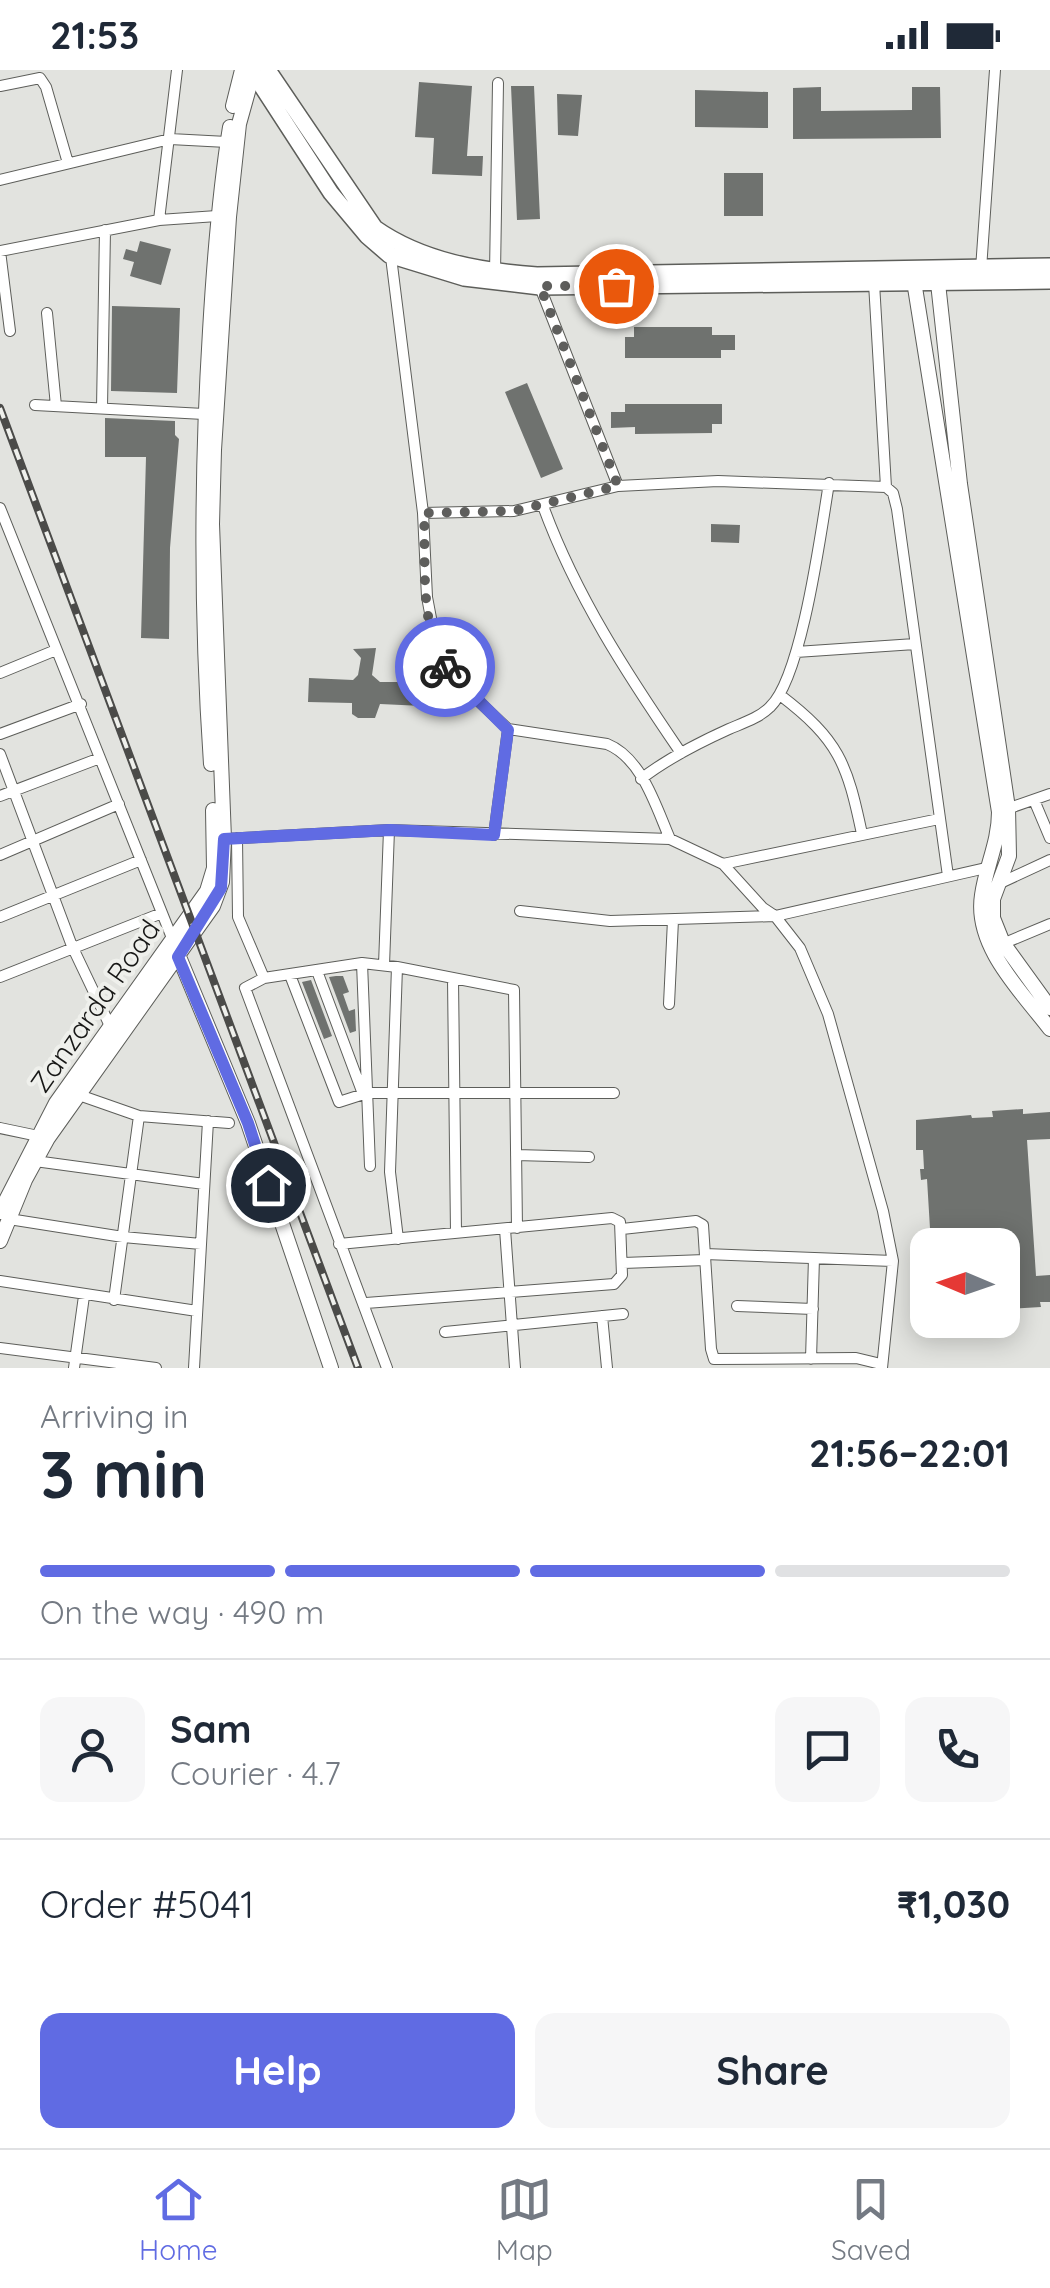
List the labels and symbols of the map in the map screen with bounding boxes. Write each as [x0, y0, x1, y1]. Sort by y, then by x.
pin [574, 244, 659, 329]
courier [395, 617, 495, 717]
street label: Zanzarda Road [22, 913, 167, 1099]
pin [226, 1143, 311, 1228]
north arrow [910, 1228, 1020, 1338]

